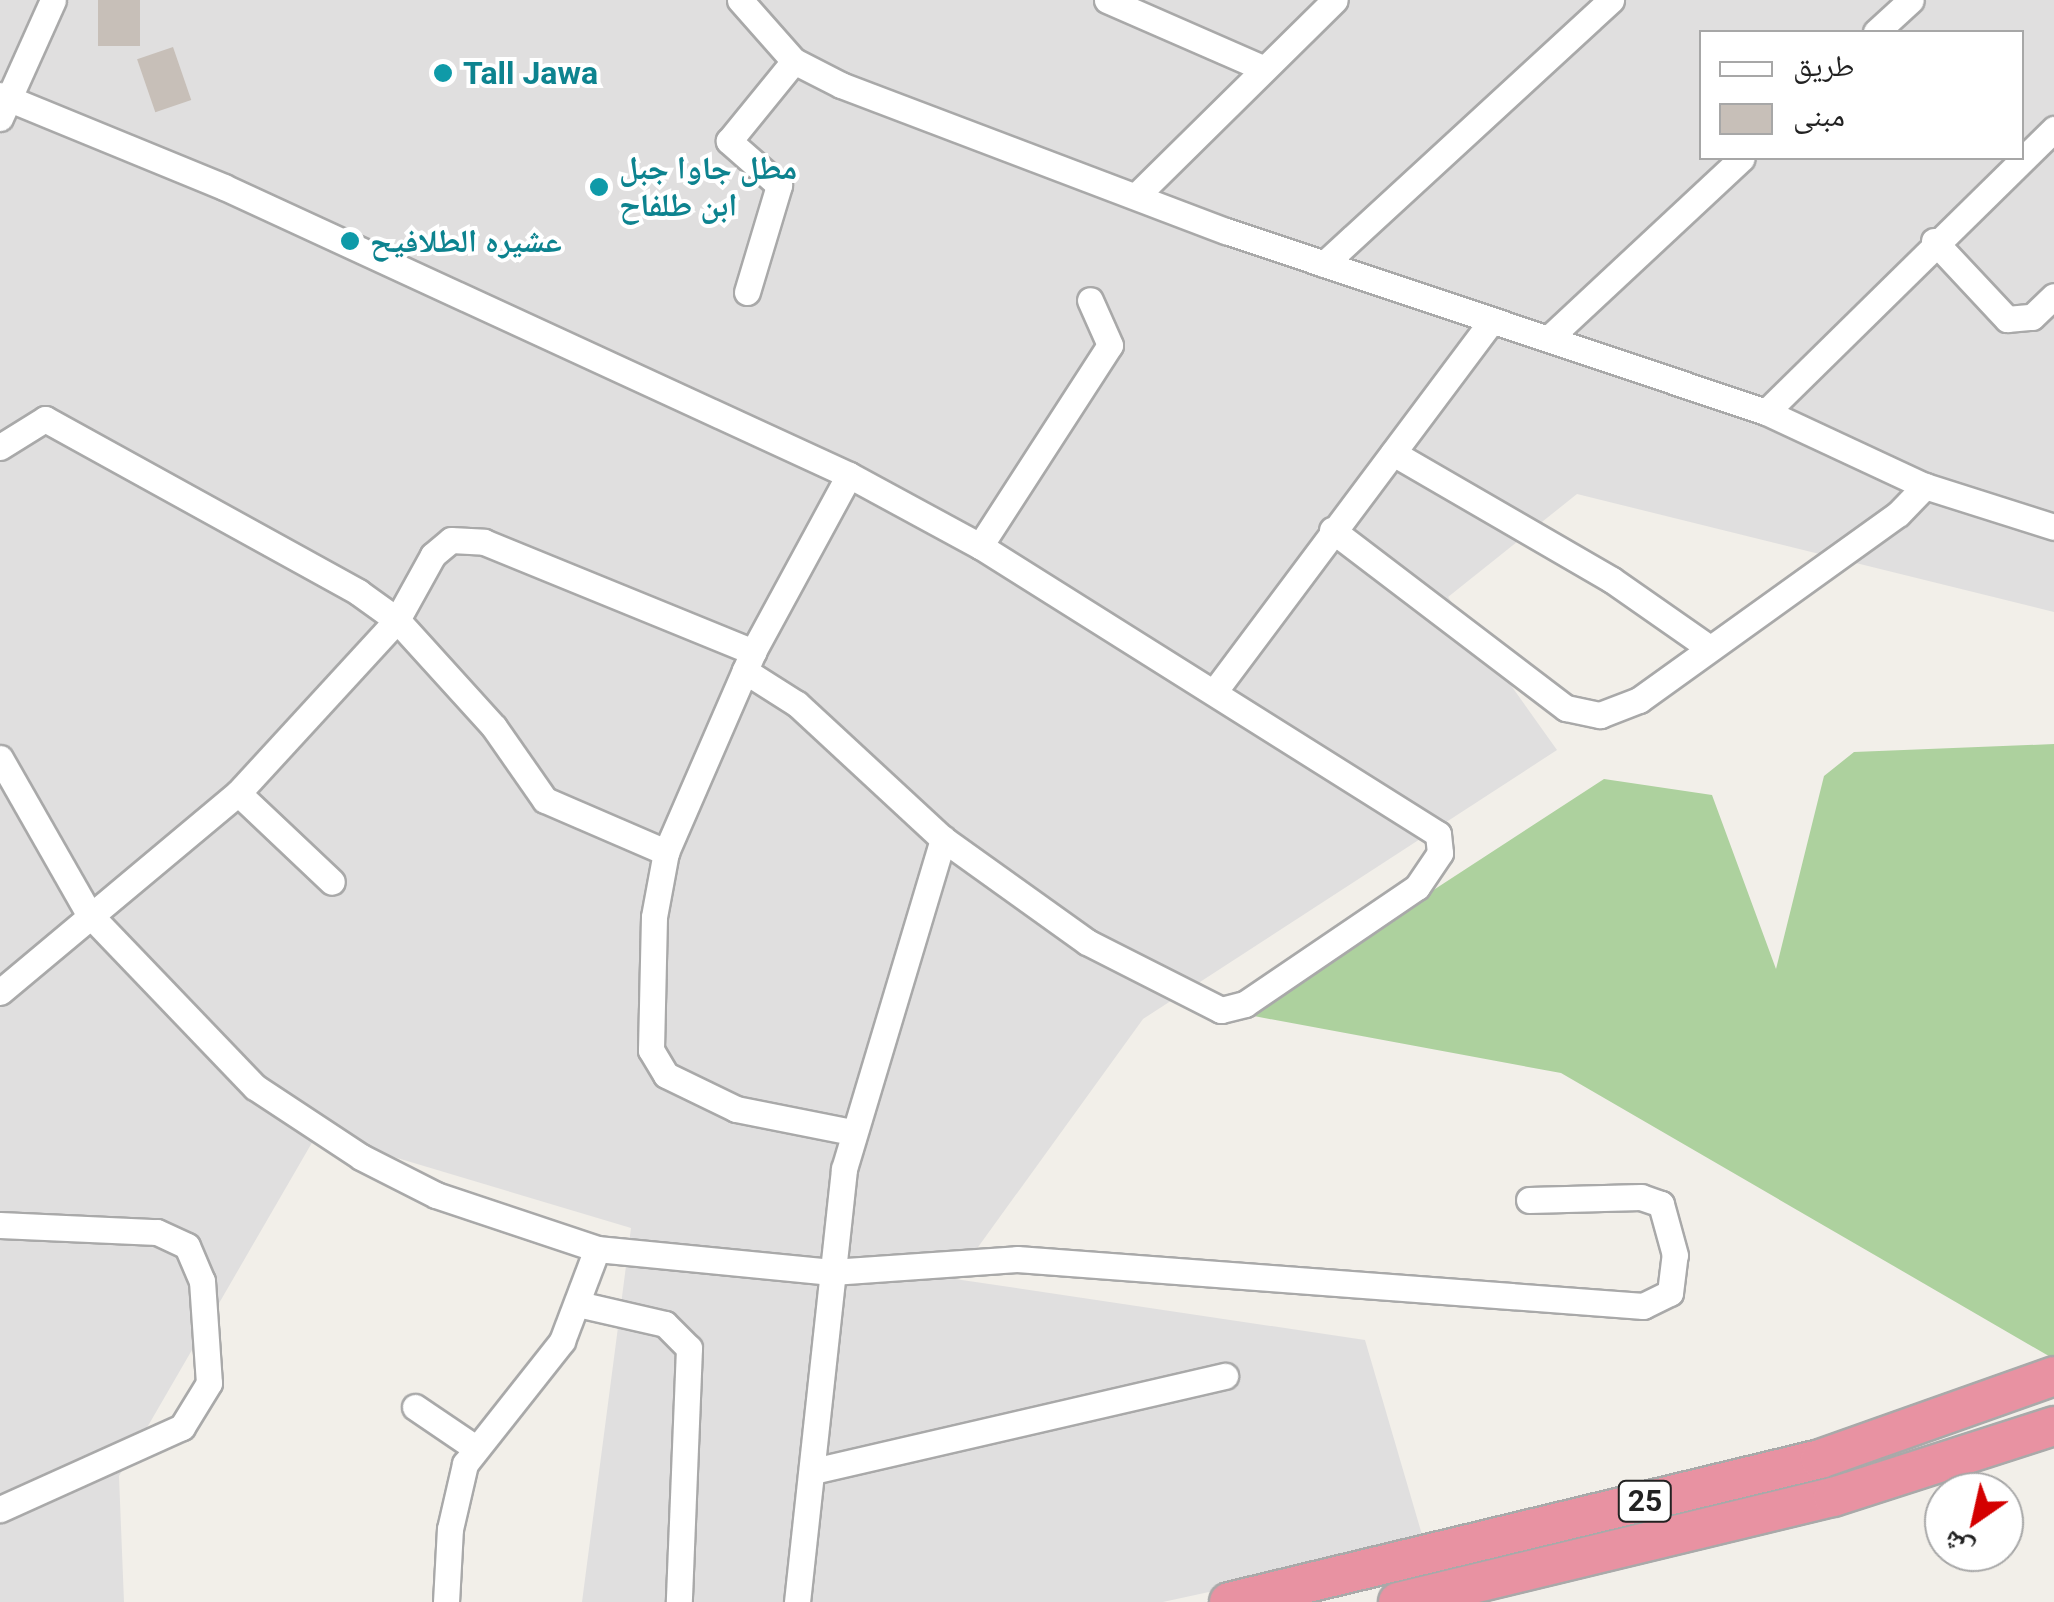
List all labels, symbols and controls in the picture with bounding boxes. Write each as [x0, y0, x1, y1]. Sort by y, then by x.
legend [1699, 30, 2024, 160]
text: طريق [1793, 48, 1854, 83]
place label: Tall Jawa [463, 54, 598, 92]
marker: Tall Jawa [432, 62, 454, 84]
text: مبنى [1793, 98, 1845, 133]
place label: مطل جاوا جبل ابن طلفاح [619, 150, 797, 225]
marker: مطل جاوا جبل ابن طلفاح [588, 176, 610, 198]
place label: عشيره الطلافيح [370, 222, 562, 260]
marker: عشيره الطلافيح [339, 230, 361, 252]
north arrow [1924, 1472, 2024, 1572]
road number: 25 [1618, 1476, 1672, 1526]
text: ش [1937, 1524, 1980, 1568]

